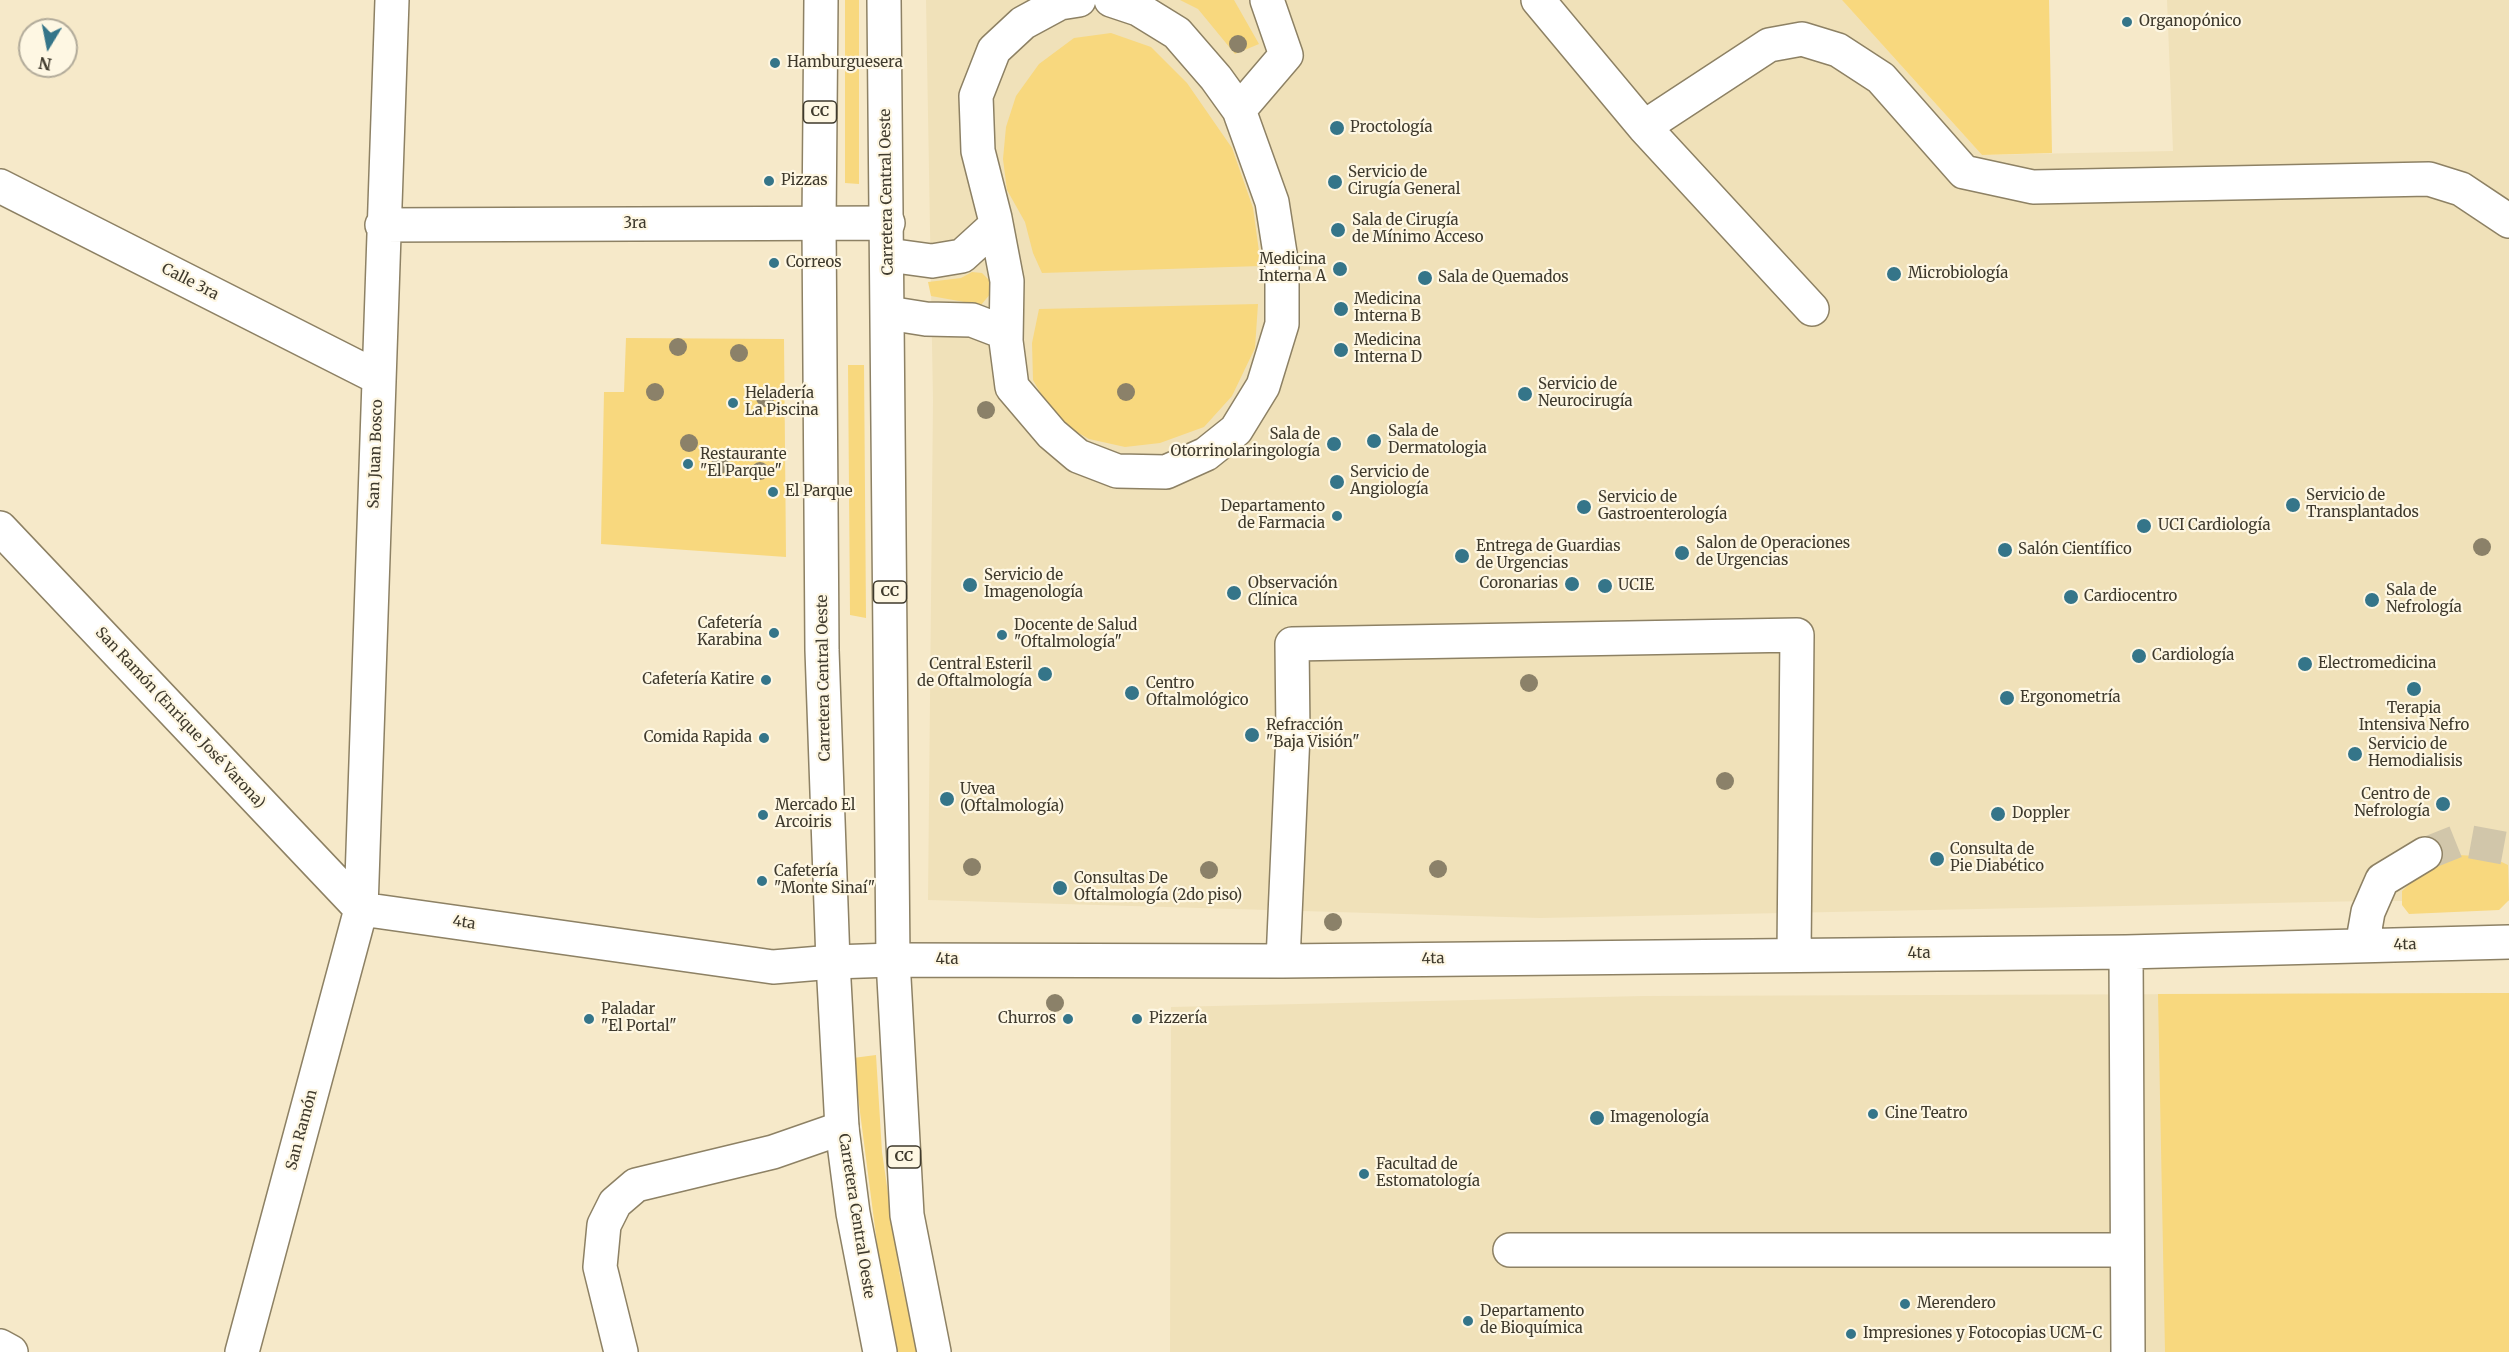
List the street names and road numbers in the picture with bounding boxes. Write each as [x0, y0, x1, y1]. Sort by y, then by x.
road number: CC [804, 101, 836, 123]
street label: Carretera Central Oeste [877, 109, 897, 275]
street label: 3ra [624, 215, 646, 233]
street label: Calle 3ra [158, 260, 222, 304]
street label: San Juan Bosco [365, 399, 387, 509]
road number: CC [874, 581, 906, 603]
street label: Carretera Central Oeste [814, 595, 834, 761]
street label: San Ramón (Enrique José Varona) [91, 624, 269, 812]
street label: 4ta [451, 912, 477, 934]
street label: 4ta [2393, 936, 2417, 954]
street label: 4ta [1907, 945, 1931, 963]
street label: 4ta [1421, 950, 1445, 968]
street label: 4ta [935, 951, 959, 969]
street label: San Ramón [283, 1088, 321, 1172]
street label: Carretera Central Oeste [834, 1132, 878, 1300]
road number: CC [888, 1146, 920, 1168]

